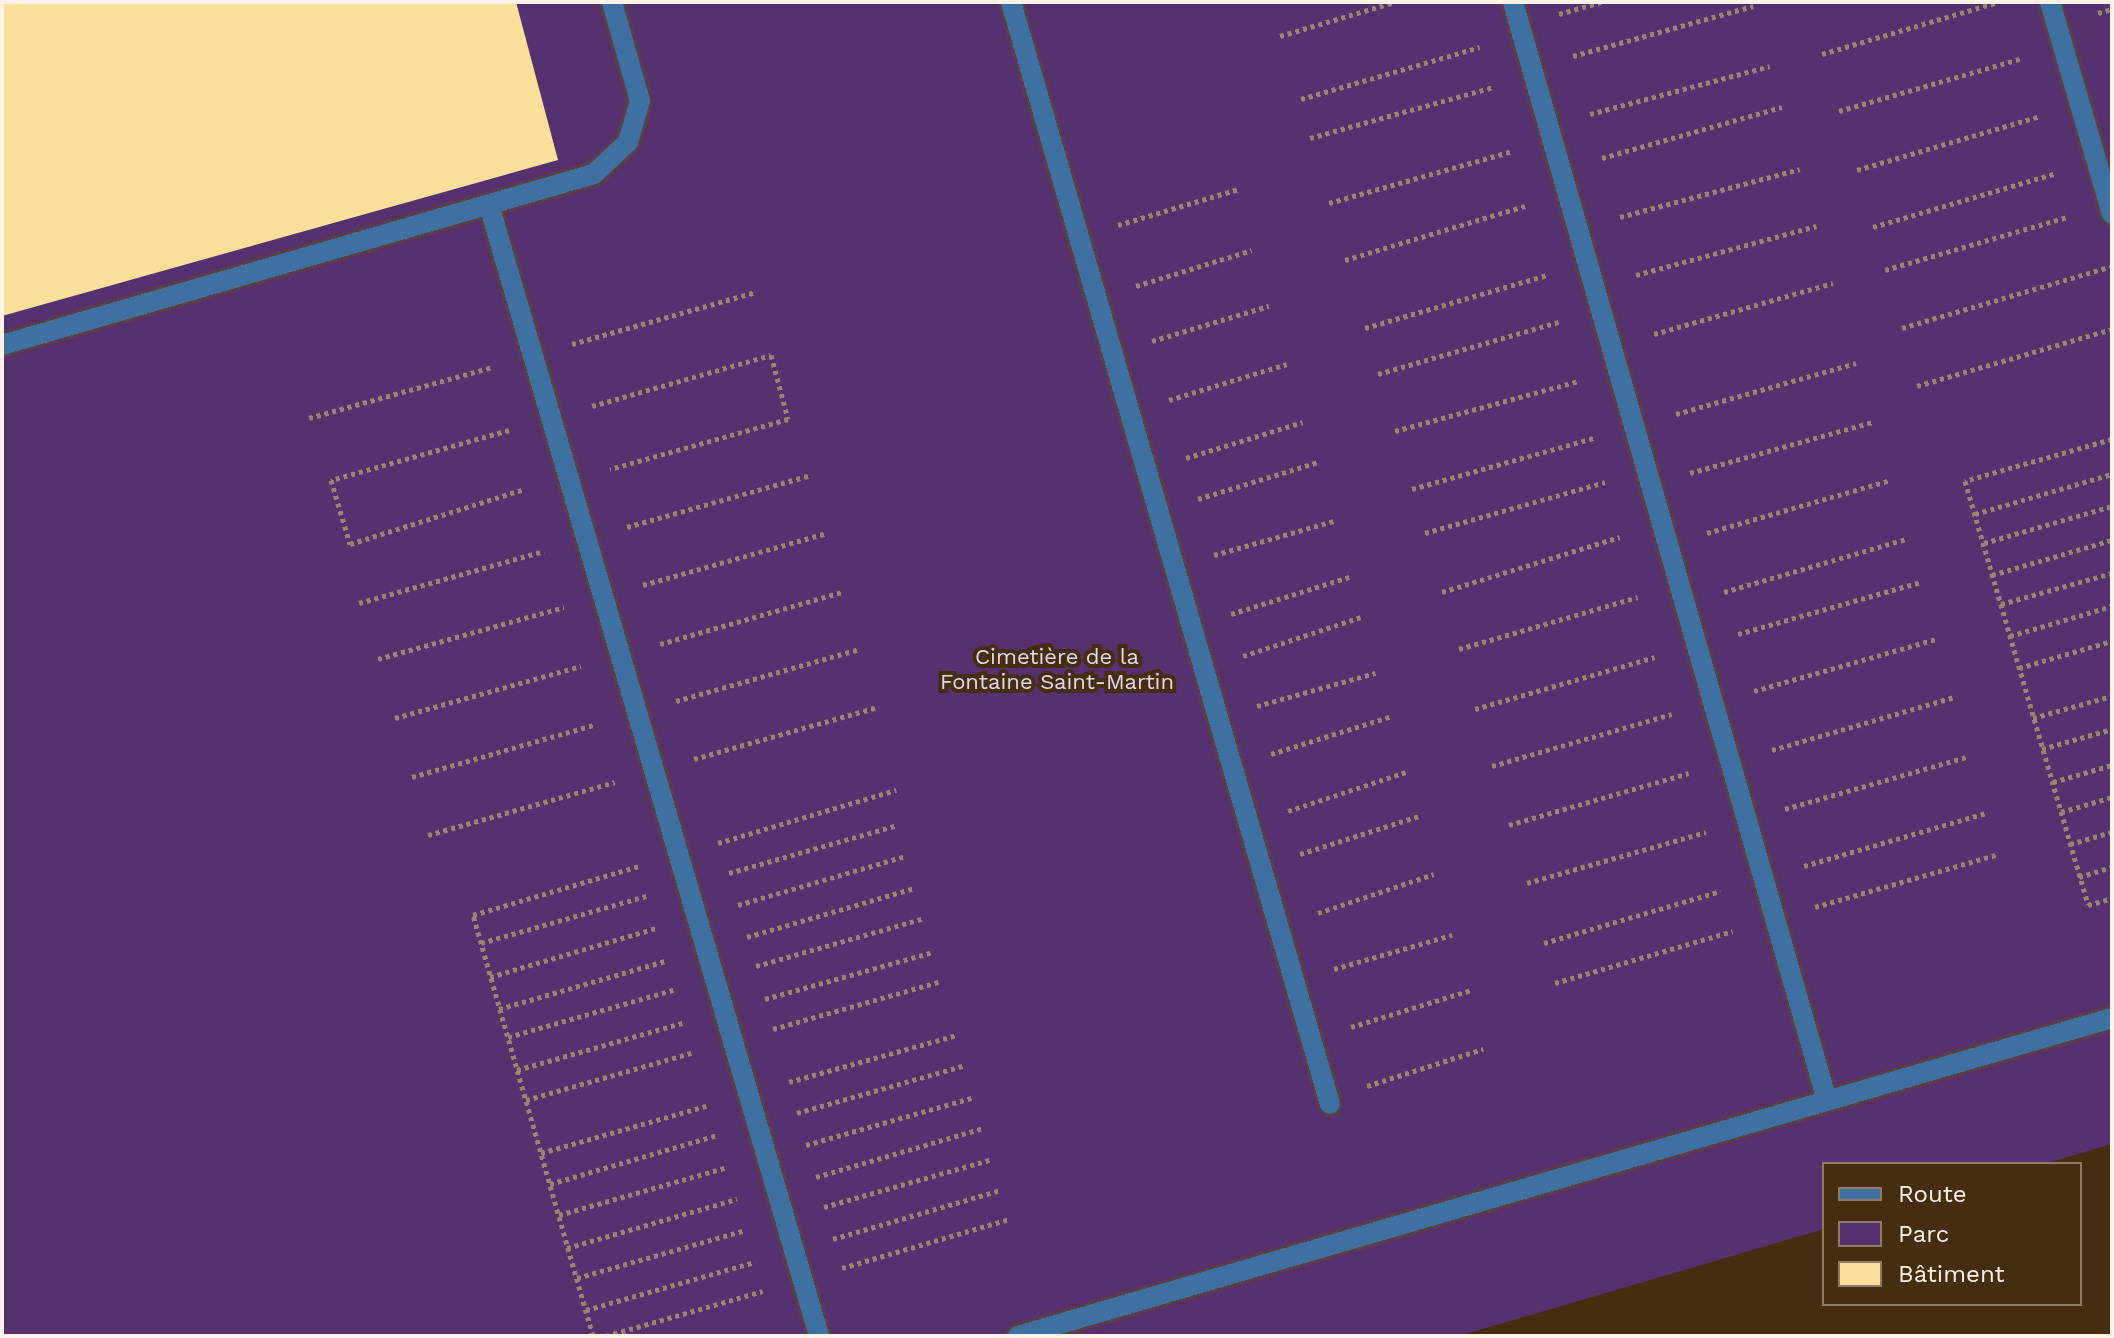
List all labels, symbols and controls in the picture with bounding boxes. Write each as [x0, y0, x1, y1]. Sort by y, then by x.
park label: Cimetière de la Fontaine Saint-Martin [940, 643, 1174, 694]
legend [1822, 1162, 2082, 1306]
text: Route [1898, 1180, 1967, 1208]
text: Parc [1898, 1220, 1949, 1248]
text: Bâtiment [1898, 1260, 2005, 1288]

